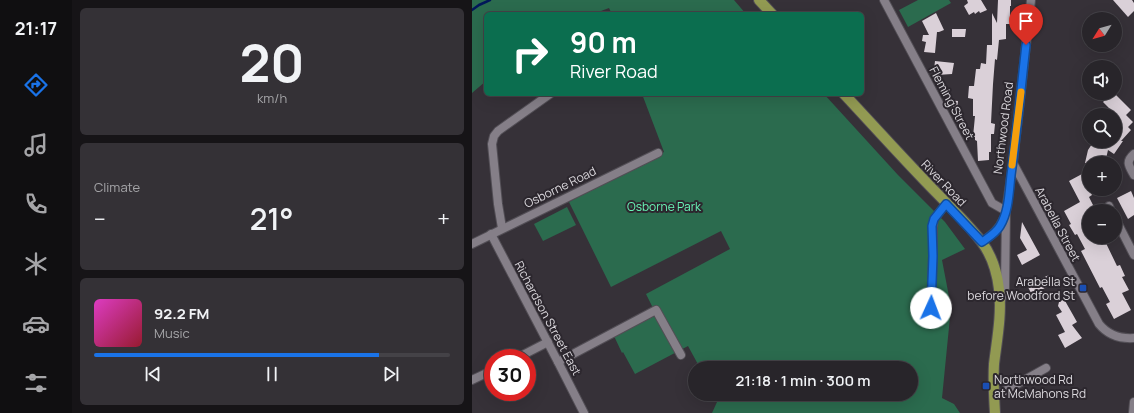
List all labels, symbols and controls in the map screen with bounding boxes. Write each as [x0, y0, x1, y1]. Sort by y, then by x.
pin [1009, 4, 1043, 45]
icon: arrive [1015, 10, 1037, 32]
north arrow [1082, 12, 1122, 52]
map controls [1082, 12, 1122, 244]
text: 21:17 [15, 16, 57, 40]
text: 90 m [570, 23, 637, 61]
text: 20 [239, 27, 305, 98]
icon: right [504, 28, 556, 80]
text: River Road [570, 59, 658, 83]
button: sound [1082, 60, 1122, 100]
street label: Fleming Street [926, 63, 978, 143]
icon: directions [22, 71, 50, 99]
street label: Northwood Road [989, 81, 1017, 175]
text: km/h [257, 89, 287, 107]
button: search [1082, 108, 1122, 148]
icon: music [22, 131, 50, 159]
street label: River Road [918, 156, 970, 210]
button: + [1082, 156, 1122, 196]
street label: Osborne Road [521, 162, 599, 212]
text: Climate [94, 178, 140, 196]
street label: Arabella Street [1031, 184, 1085, 265]
icon: phone [22, 190, 50, 218]
text: 21° [250, 198, 293, 239]
park label: Osborne Park [627, 198, 702, 215]
text: − [94, 204, 106, 234]
text: + [437, 204, 450, 234]
button: − [1082, 204, 1122, 244]
icon: climate [22, 250, 50, 278]
street label: Richardson Street East [511, 258, 585, 378]
place label: Arabella St before Woodford St [967, 273, 1075, 304]
marker: Arabella St before Woodford St [1078, 283, 1088, 293]
position arrow [910, 287, 952, 329]
text: 92.2 FM [154, 303, 209, 324]
icon: car [22, 310, 50, 338]
text: Music [154, 324, 190, 342]
speed limit sign: 30 [484, 349, 536, 401]
icon: previous [142, 363, 164, 385]
icon: pause [261, 363, 283, 385]
icon: next [380, 363, 402, 385]
icon: filters [22, 369, 50, 397]
text: 21:18 · 1 min · 300 m [736, 370, 870, 391]
place label: Northwood Rd at McMahons Rd [994, 371, 1086, 402]
marker: Northwood Rd at McMahons Rd [981, 381, 991, 391]

